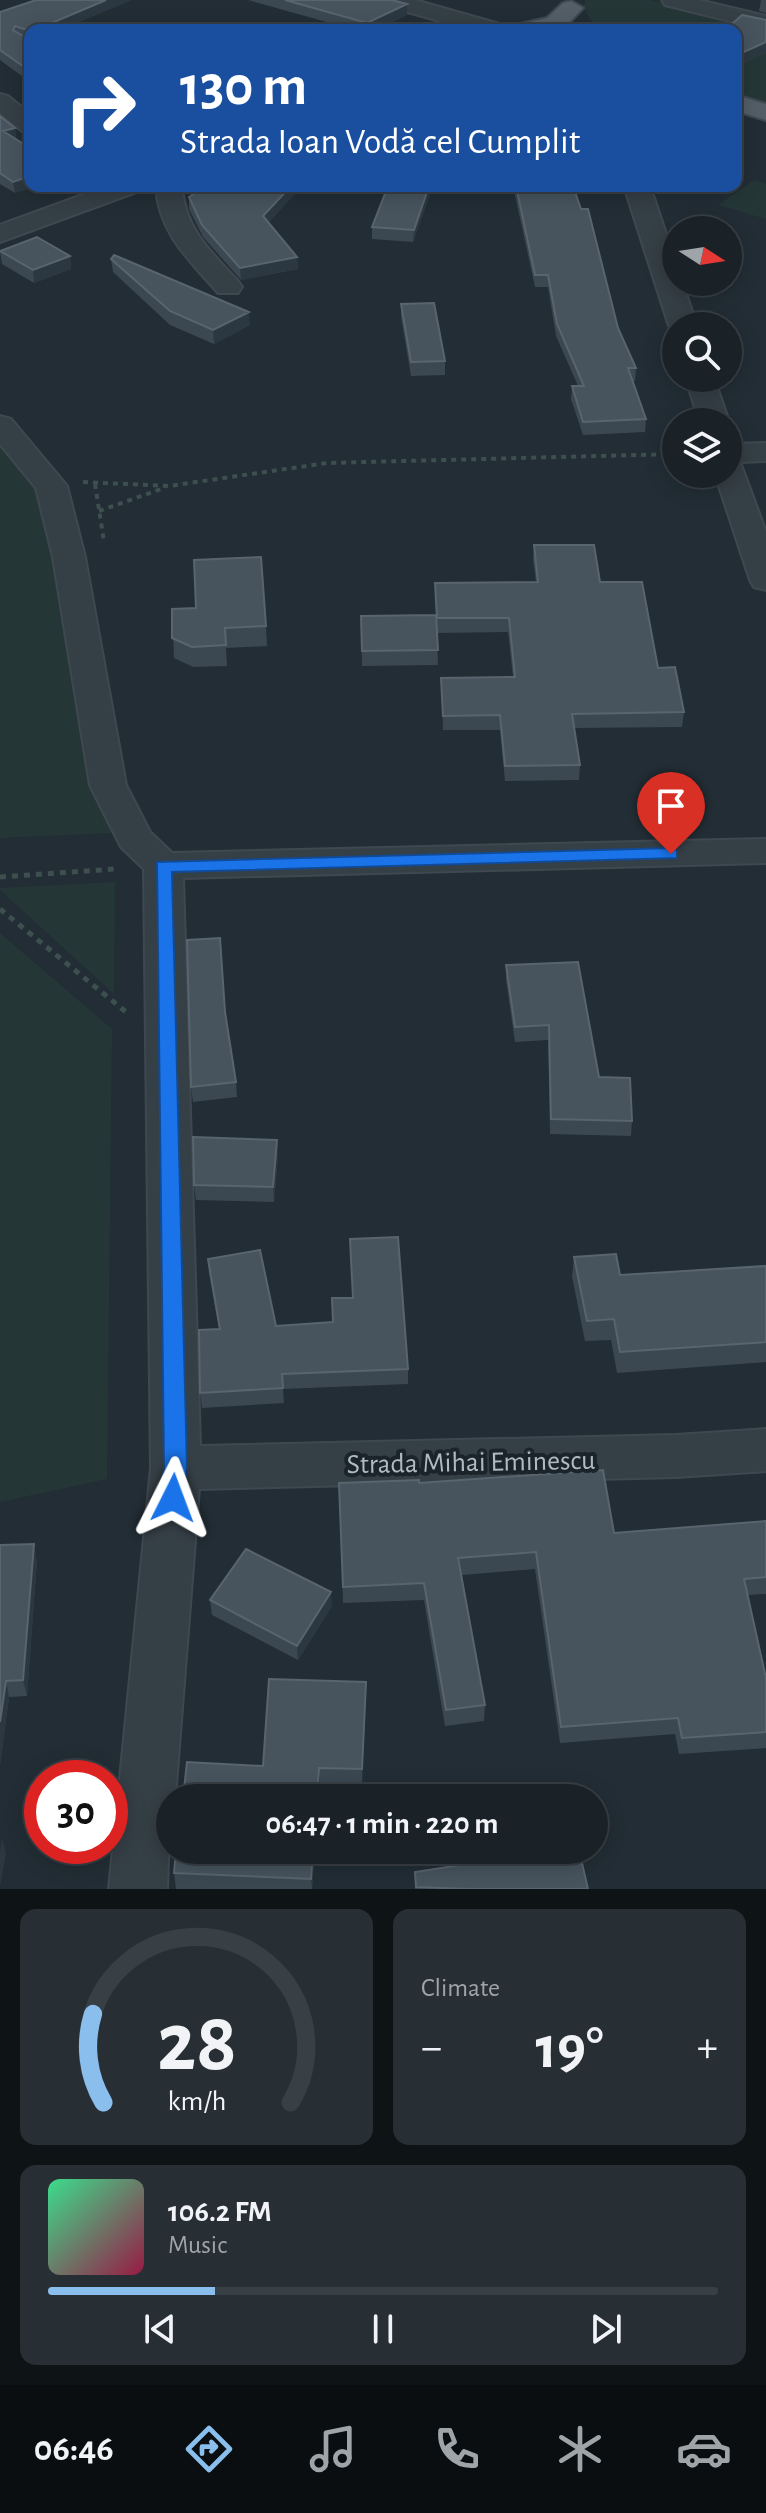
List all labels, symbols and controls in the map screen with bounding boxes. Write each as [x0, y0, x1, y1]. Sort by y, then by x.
icon: right [48, 56, 152, 160]
text: 130 m [180, 59, 307, 115]
text: Strada Ioan Vodă cel Cumplit [180, 124, 580, 160]
north arrow [662, 216, 742, 296]
map controls [662, 216, 742, 488]
button: search [662, 312, 742, 392]
button: layers [662, 408, 742, 488]
pin [637, 772, 705, 854]
icon: arrive [649, 784, 693, 828]
street label: Strada Mihai Eminescu [346, 1447, 596, 1479]
position arrow [131, 1456, 215, 1540]
speed limit sign: 30 [24, 1760, 128, 1864]
text: 06:47 · 1 min · 220 m [266, 1809, 498, 1839]
text: Climate [421, 1975, 500, 2001]
text: 28 [156, 2002, 237, 2086]
text: 19° [535, 2019, 604, 2079]
text: − [421, 2026, 442, 2070]
text: + [697, 2026, 718, 2070]
text: km/h [167, 2087, 226, 2116]
text: 106.2 FM [168, 2197, 272, 2227]
text: Music [168, 2232, 227, 2258]
icon: previous [138, 2307, 182, 2351]
icon: pause [361, 2307, 405, 2351]
icon: next [584, 2307, 628, 2351]
icon: directions [181, 2421, 237, 2477]
icon: music [305, 2421, 361, 2477]
icon: phone [429, 2421, 485, 2477]
icon: climate [552, 2421, 608, 2477]
icon: car [676, 2421, 732, 2477]
text: 06:46 [34, 2431, 114, 2467]

